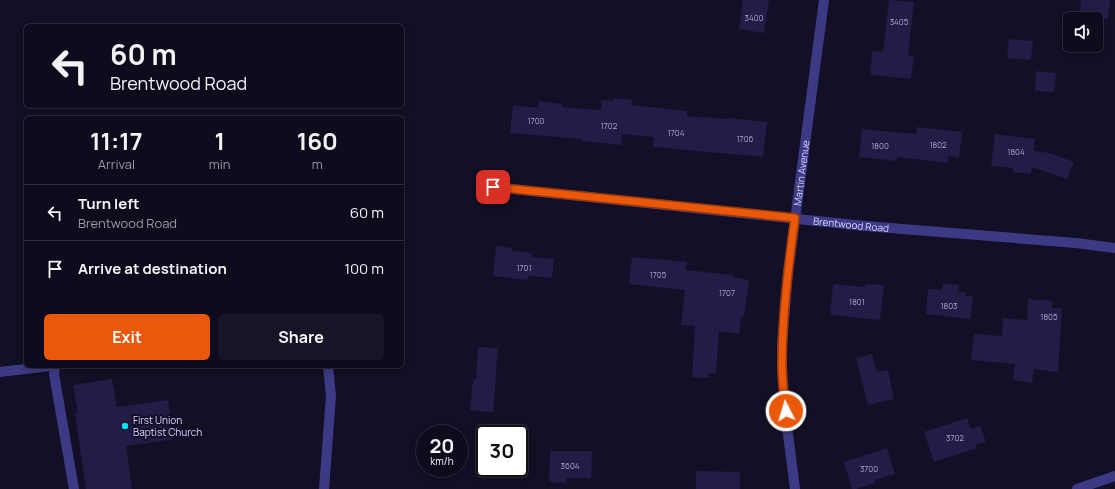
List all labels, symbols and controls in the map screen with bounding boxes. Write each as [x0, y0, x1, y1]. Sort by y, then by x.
house number: 3400 [745, 12, 764, 23]
map controls [1063, 12, 1103, 52]
button: sound [1063, 12, 1103, 52]
house number: 3405 [890, 16, 909, 27]
text: 60 m [110, 35, 177, 73]
icon: left [44, 40, 96, 92]
text: Brentwood Road [110, 71, 247, 95]
house number: 1700 [528, 115, 545, 126]
house number: 1702 [601, 120, 618, 131]
text: 11:17 [90, 124, 143, 157]
text: 1 [214, 124, 225, 157]
text: 160 [297, 124, 338, 157]
house number: 1704 [668, 127, 685, 138]
house number: 1706 [737, 133, 754, 144]
street label: Martin Avenue [790, 139, 812, 207]
house number: 1802 [929, 139, 947, 150]
house number: 1800 [871, 140, 889, 151]
house number: 1804 [1007, 146, 1025, 157]
text: Arrival [98, 155, 135, 173]
text: min [209, 155, 231, 173]
text: m [312, 155, 323, 173]
pin [476, 170, 510, 204]
icon: arrive [482, 176, 504, 198]
text: Turn left [78, 193, 140, 214]
icon: left [44, 202, 66, 224]
text: 60 m [350, 202, 384, 223]
text: Brentwood Road [78, 214, 177, 232]
street label: Brentwood Road [812, 214, 890, 235]
icon: arrive [44, 258, 66, 280]
text: Arrive at destination [78, 258, 227, 279]
text: 100 m [344, 258, 384, 279]
house number: 1701 [516, 262, 532, 273]
house number: 1705 [650, 269, 667, 280]
house number: 1707 [719, 287, 735, 298]
house number: 1801 [849, 296, 865, 307]
house number: 1803 [940, 300, 958, 311]
house number: 1805 [1040, 311, 1058, 322]
button: Exit [44, 314, 210, 360]
button: Share [218, 314, 384, 360]
position arrow [765, 390, 807, 432]
place label: First Union Baptist Church [133, 413, 202, 439]
marker: First Union Baptist Church [120, 421, 130, 431]
speed limit sign: 30 [476, 425, 528, 477]
text: 20 [429, 432, 455, 459]
house number: 3702 [946, 432, 964, 443]
text: km/h [430, 454, 454, 468]
house number: 3604 [561, 460, 580, 471]
house number: 3700 [860, 463, 878, 474]

